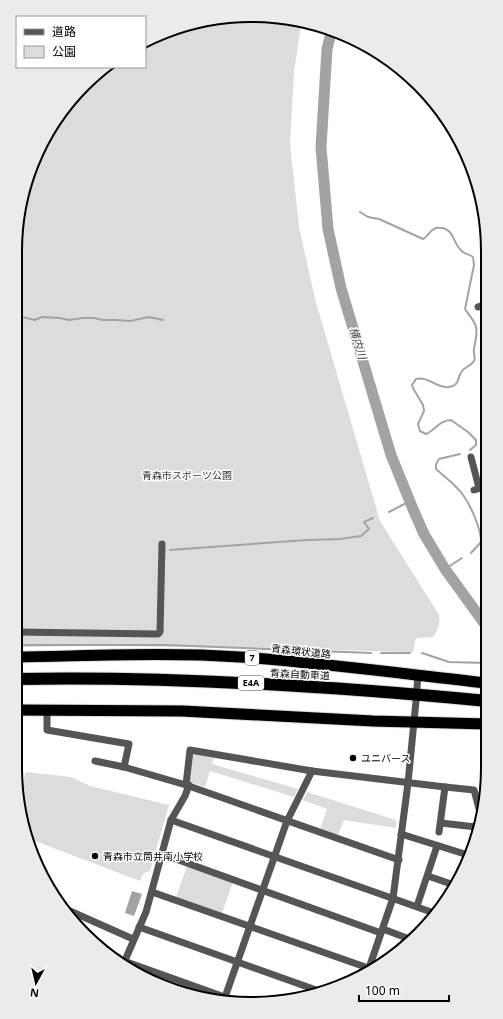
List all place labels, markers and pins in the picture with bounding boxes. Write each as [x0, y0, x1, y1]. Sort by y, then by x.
place label: ユニバース [361, 751, 411, 765]
marker: ユニバース [348, 753, 358, 763]
place label: 青森市立筒井南小学校 [103, 849, 203, 863]
marker: 青森市立筒井南小学校 [90, 851, 100, 861]

